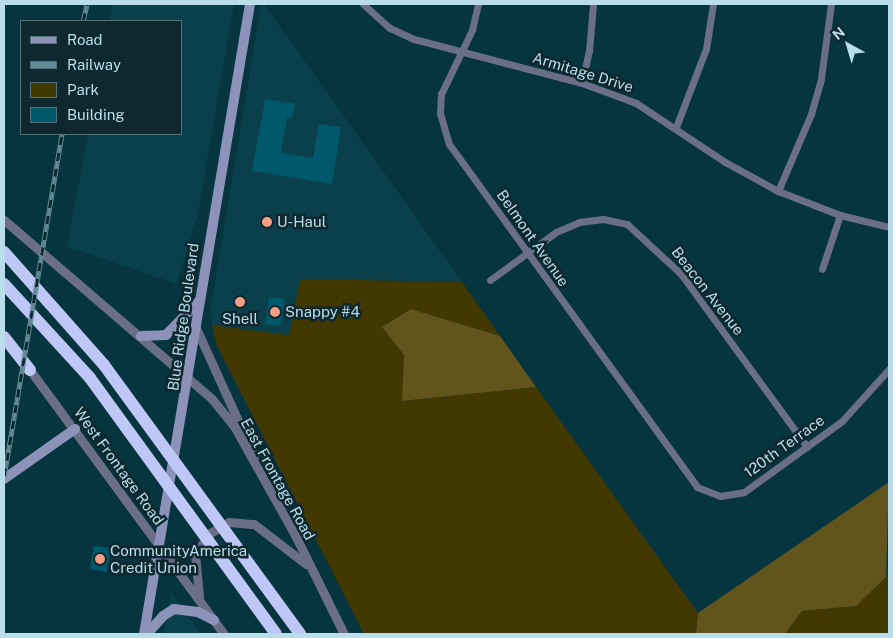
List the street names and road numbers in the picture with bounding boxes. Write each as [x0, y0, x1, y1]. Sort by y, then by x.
street label: Armitage Drive [530, 48, 636, 96]
street label: Belmont Avenue [493, 186, 573, 290]
street label: Blue Ridge Boulevard [164, 242, 202, 392]
street label: Beacon Avenue [668, 243, 748, 339]
street label: West Frontage Road [70, 404, 168, 528]
street label: 120th Terrace [740, 411, 828, 481]
street label: East Frontage Road [237, 415, 319, 543]

